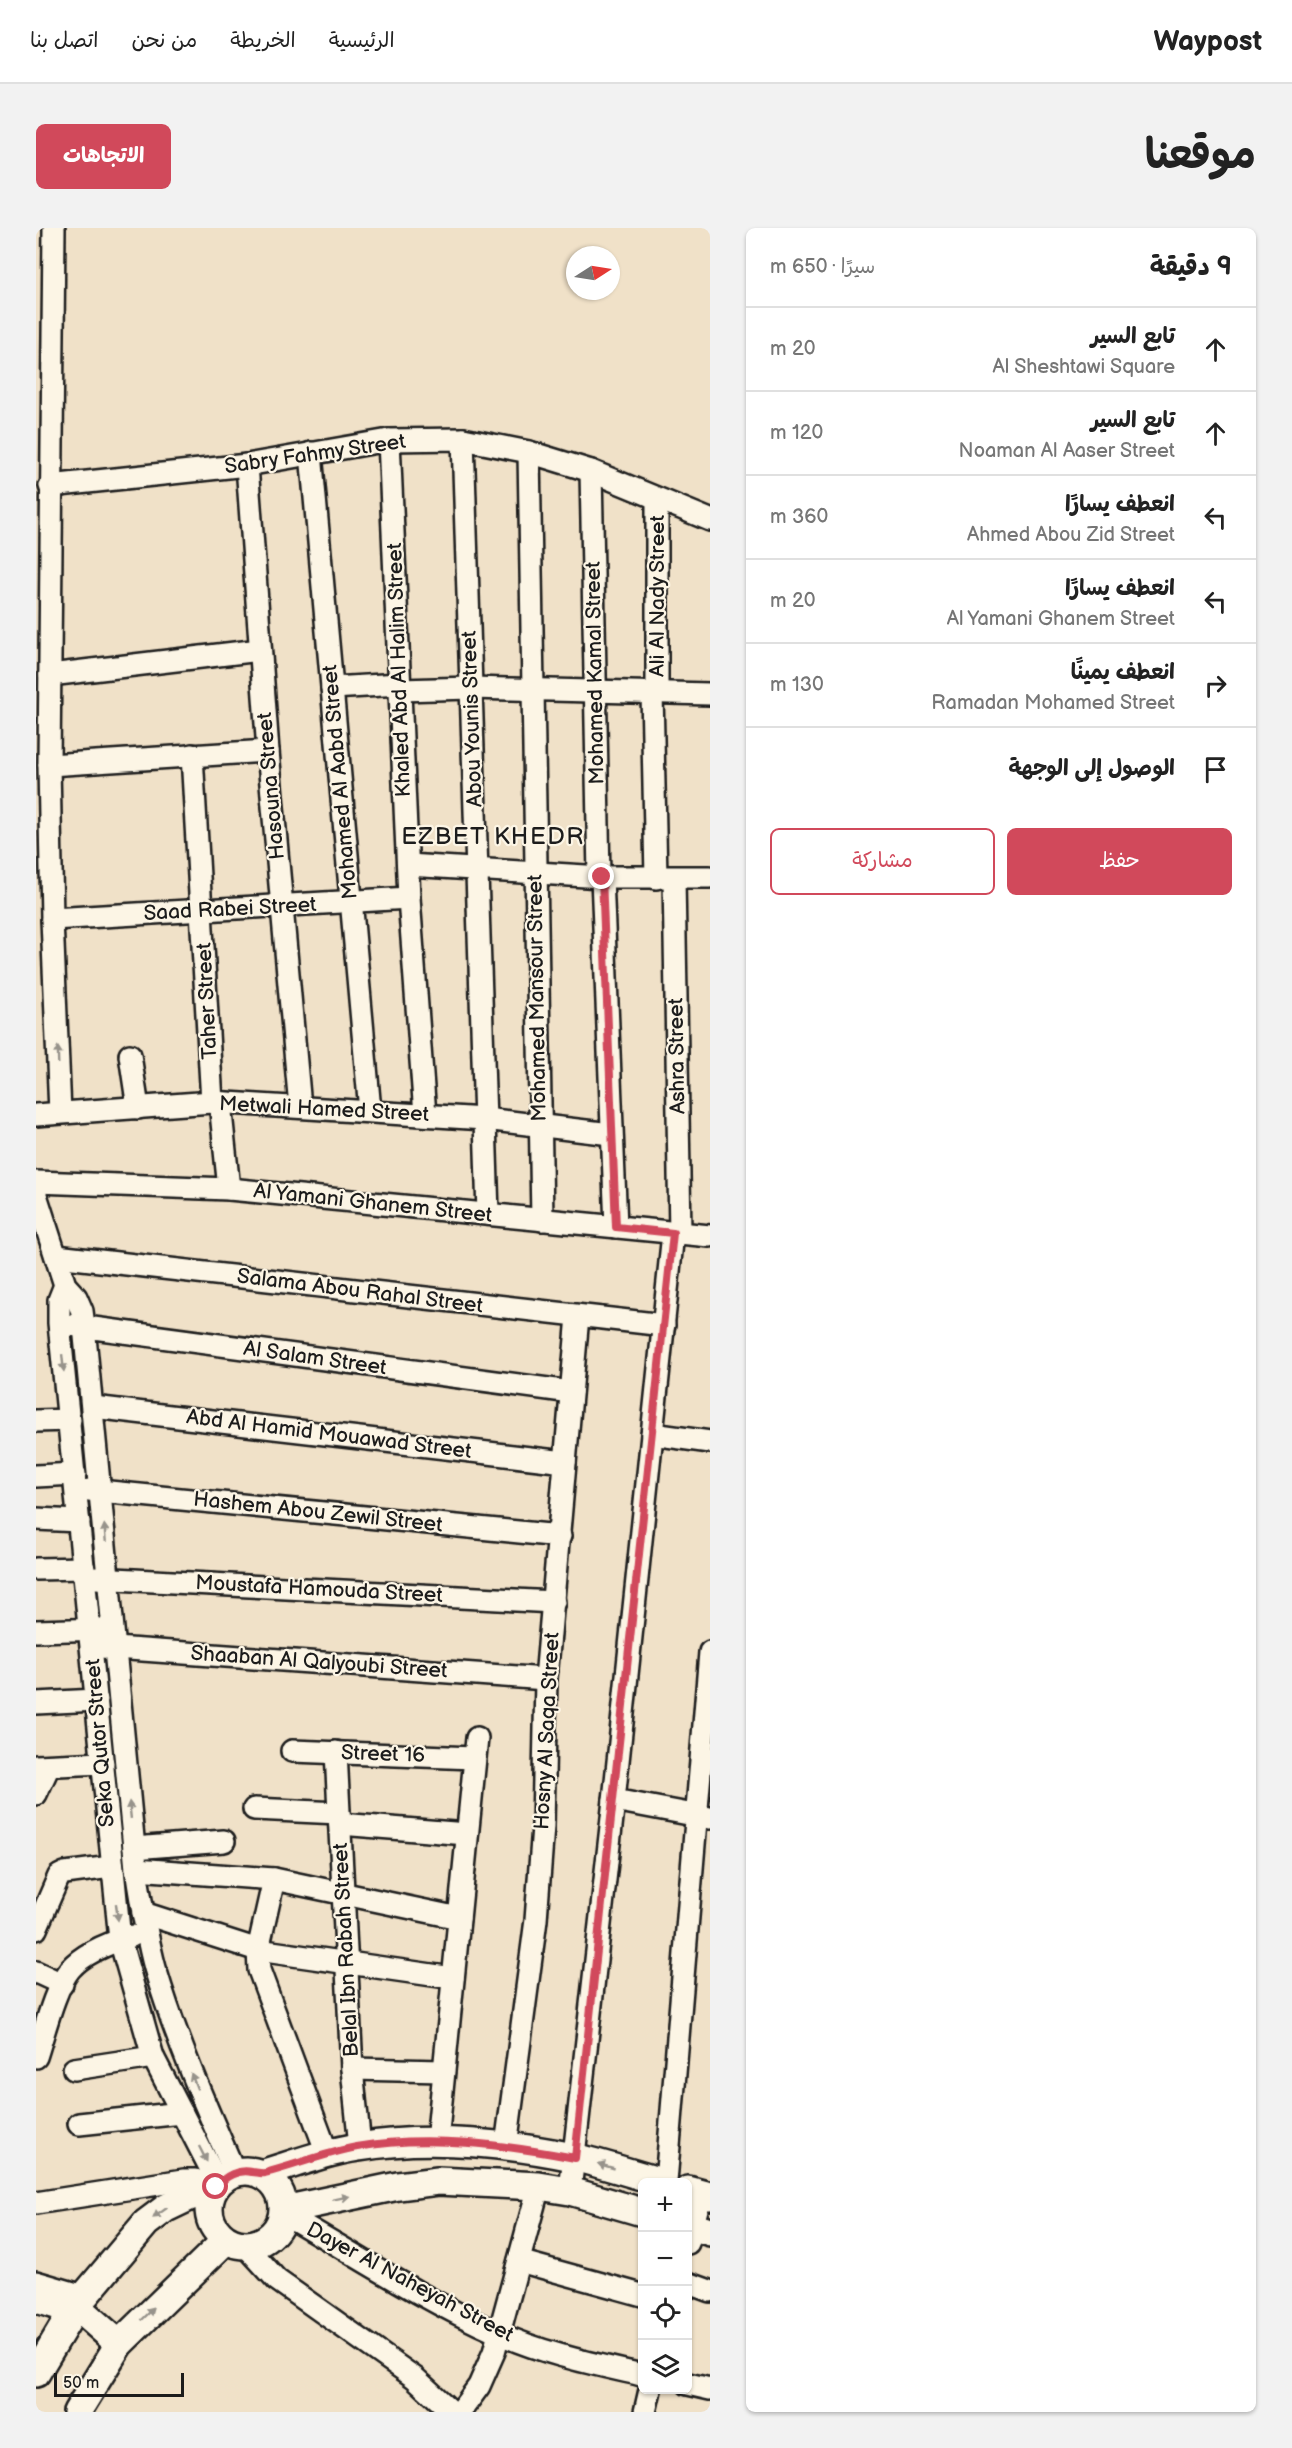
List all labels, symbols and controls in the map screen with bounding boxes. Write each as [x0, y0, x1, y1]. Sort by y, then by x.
text: Waypost [1153, 25, 1262, 58]
text: اتصل بنا [30, 28, 98, 53]
text: من نحن [131, 28, 197, 53]
text: الخريطة [230, 28, 296, 53]
text: الرئيسية [329, 28, 395, 53]
button: الاتجاهات [36, 124, 171, 189]
text: موقعنا [1145, 130, 1256, 181]
north arrow [566, 246, 620, 300]
text: 9 دقيقة [1150, 252, 1232, 283]
text: سيرًا · 650 m [770, 255, 875, 279]
text: تابع السير [1091, 323, 1175, 350]
icon: ahead [1199, 333, 1232, 366]
text: 20 m [770, 337, 816, 361]
text: Al Sheshtawi Square [992, 355, 1175, 379]
text: تابع السير [1091, 407, 1175, 434]
icon: ahead [1199, 417, 1232, 450]
text: 120 m [770, 421, 823, 445]
street label: Sabry Fahmy Street [223, 429, 408, 479]
text: Noaman Al Aaser Street [959, 439, 1175, 463]
text: انعطف يسارًا [1065, 491, 1175, 518]
icon: left [1199, 501, 1232, 534]
text: 360 m [770, 505, 828, 529]
street label: Ali Al Nady Street [645, 514, 670, 677]
text: Ahmed Abou Zid Street [967, 523, 1175, 547]
street label: Khaled Abd Al Halim Street [382, 542, 416, 798]
street label: Mohamed Kamal Street [581, 561, 609, 785]
text: انعطف يسارًا [1065, 575, 1175, 602]
icon: left [1199, 585, 1232, 618]
text: 20 m [770, 589, 816, 613]
text: Al Yamani Ghanem Street [947, 607, 1175, 631]
street label: Abou Younis Street [456, 630, 488, 808]
text: انعطف يمينًا [1071, 659, 1175, 686]
street label: Mohamed Al Aabd Street [317, 663, 363, 900]
icon: right [1199, 669, 1232, 702]
text: 130 m [770, 673, 824, 697]
text: Ramadan Mohamed Street [931, 691, 1175, 715]
street label: Hasouna Street [252, 711, 290, 861]
icon: arrive [1199, 753, 1232, 786]
text: الوصول إلى الوجهة [1008, 755, 1175, 782]
district label: EZBET KHEDR [401, 822, 585, 851]
button: مشاركة [770, 828, 995, 895]
button: حفظ [1007, 828, 1232, 895]
route end [588, 863, 614, 889]
street label: Mohamed Mansour Street [522, 874, 552, 1122]
street label: Saad Rabei Street [143, 892, 318, 926]
street label: Taher Street [191, 941, 223, 1060]
street label: Ashra Street [663, 997, 691, 1114]
one-way arrow [53, 1045, 62, 1064]
street label: Metwali Hamed Street [218, 1091, 430, 1127]
street label: Al Yamani Ghanem Street [252, 1178, 494, 1228]
street label: Salama Abou Rahal Street [236, 1264, 485, 1319]
street label: Al Salam Street [242, 1336, 389, 1380]
one-way arrow [59, 1354, 68, 1373]
street label: Abd Al Hamid Mouawad Street [185, 1404, 473, 1464]
street label: Hashem Abou Zewil Street [192, 1486, 444, 1538]
one-way arrow [100, 1523, 110, 1542]
street label: Moustafa Hamouda Street [195, 1570, 444, 1608]
street label: Hosny Al Saqa Street [529, 1631, 565, 1830]
street label: Shaaban Al Qalyoubi Street [190, 1641, 449, 1683]
street label: Seka Qutor Street [80, 1657, 120, 1828]
street label: Street 16 [340, 1740, 426, 1768]
one-way arrow [125, 1801, 135, 1820]
street label: Belal Ibn Rabah Street [328, 1842, 364, 2058]
one-way arrow [112, 1903, 122, 1922]
one-way arrow [189, 2071, 199, 2089]
one-way arrow [198, 2145, 208, 2162]
one-way arrow [597, 2161, 615, 2171]
route start [202, 2173, 228, 2199]
map controls [638, 2178, 692, 2394]
button: + [638, 2178, 692, 2232]
one-way arrow [332, 2193, 350, 2203]
one-way arrow [153, 2207, 169, 2219]
street label: Dayer Al Naheyah Street [302, 2217, 518, 2347]
button: − [638, 2232, 692, 2286]
button: locate [638, 2286, 692, 2340]
one-way arrow [140, 2308, 154, 2322]
button: layers [638, 2340, 692, 2394]
scale bar [54, 2370, 184, 2398]
text: 50 m [63, 2374, 99, 2393]

